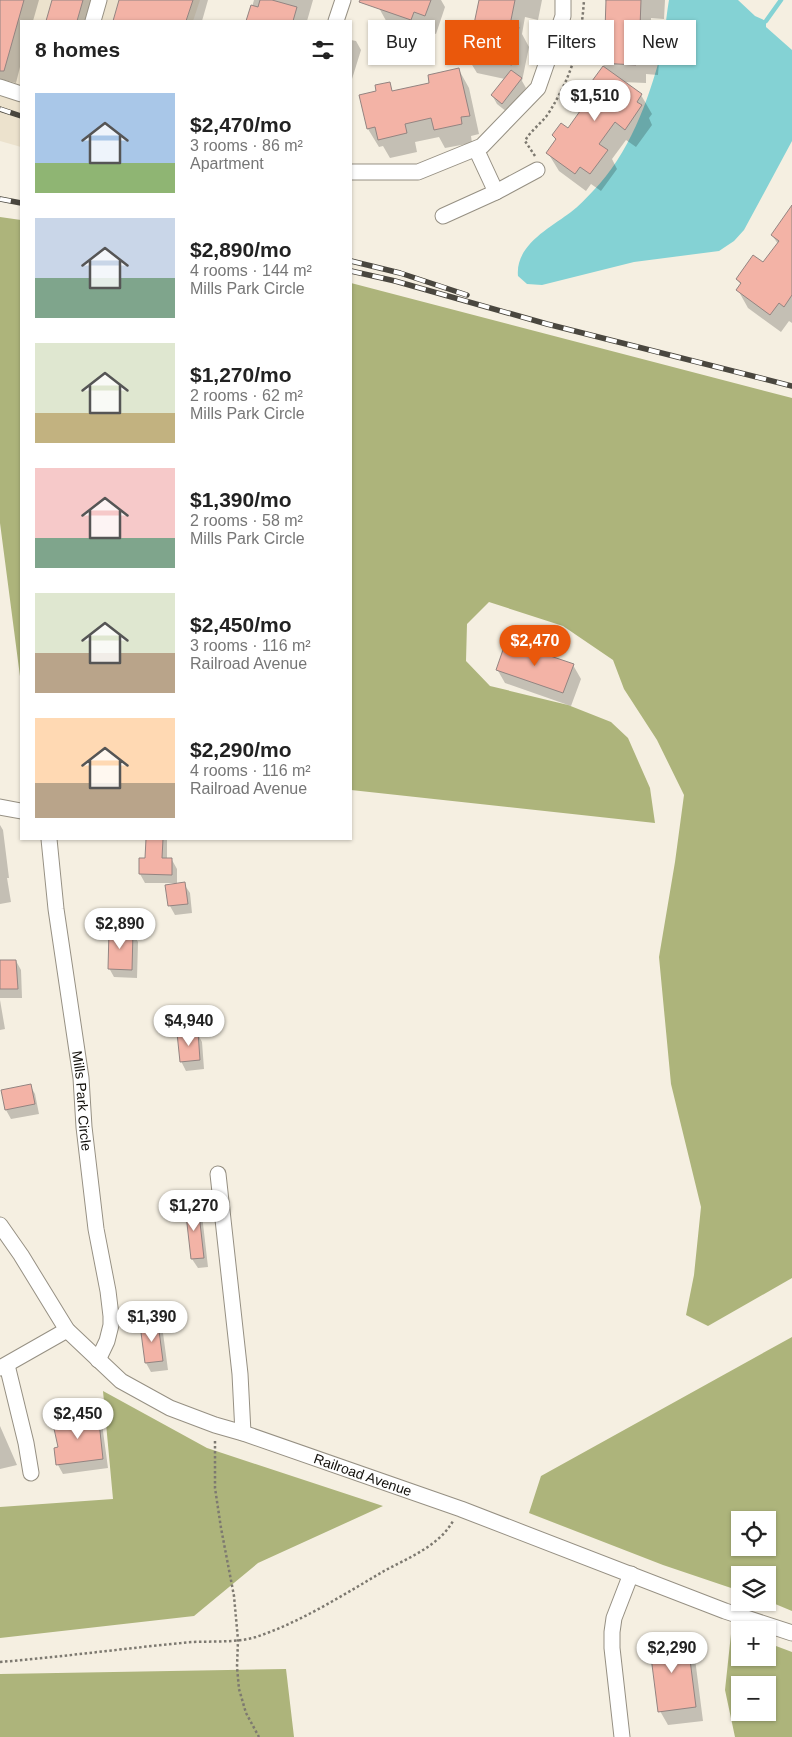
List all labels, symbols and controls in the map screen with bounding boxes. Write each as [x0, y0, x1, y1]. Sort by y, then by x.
chip: Buy [368, 20, 435, 65]
chip: Rent [445, 20, 519, 65]
chip: Filters [529, 20, 614, 65]
chip: New [624, 20, 696, 65]
icon: filters [309, 36, 337, 64]
text: 8 homes [35, 38, 120, 61]
pin: $1,510 [554, 80, 636, 122]
text: $1,510 [571, 87, 619, 104]
icon: home [75, 113, 135, 173]
text: $2,470/mo [190, 113, 292, 136]
text: 3 rooms · 86 m² [190, 137, 303, 154]
text: Apartment [190, 155, 264, 172]
icon: home [75, 238, 135, 298]
text: $2,890/mo [190, 238, 292, 261]
text: 4 rooms · 144 m² [190, 262, 312, 279]
text: Mills Park Circle [190, 280, 305, 297]
icon: home [75, 363, 135, 423]
text: $1,270/mo [190, 363, 292, 386]
text: 2 rooms · 62 m² [190, 387, 303, 404]
text: Mills Park Circle [190, 405, 305, 422]
icon: home [75, 488, 135, 548]
text: $1,390/mo [190, 488, 292, 511]
text: 2 rooms · 58 m² [190, 512, 303, 529]
text: Mills Park Circle [190, 530, 305, 547]
icon: home [75, 613, 135, 673]
text: $2,450/mo [190, 613, 292, 636]
pin: $2,470 [494, 624, 576, 667]
text: $2,470 [511, 632, 559, 649]
text: 3 rooms · 116 m² [190, 637, 311, 654]
text: Railroad Avenue [190, 655, 307, 672]
icon: home [75, 738, 135, 798]
text: $2,290/mo [190, 738, 292, 761]
text: 4 rooms · 116 m² [190, 762, 311, 779]
text: Railroad Avenue [190, 780, 307, 797]
pin: $2,890 [79, 908, 161, 950]
text: $2,890 [96, 915, 144, 932]
pin: $4,940 [148, 1004, 230, 1047]
text: $4,940 [165, 1012, 213, 1029]
street label: Mills Park Circle [69, 1050, 95, 1152]
pin: $1,270 [153, 1190, 235, 1232]
text: $1,270 [170, 1197, 218, 1214]
pin: $1,390 [111, 1300, 193, 1343]
text: $1,390 [128, 1308, 176, 1325]
pin: $2,450 [37, 1398, 119, 1440]
text: $2,450 [54, 1405, 102, 1422]
street label: Railroad Avenue [312, 1450, 414, 1499]
map controls [731, 1511, 776, 1721]
button: locate [731, 1511, 776, 1556]
button: layers [731, 1566, 776, 1611]
button: + [731, 1621, 776, 1666]
pin: $2,290 [631, 1632, 713, 1674]
text: $2,290 [648, 1639, 696, 1656]
button: − [731, 1676, 776, 1721]

